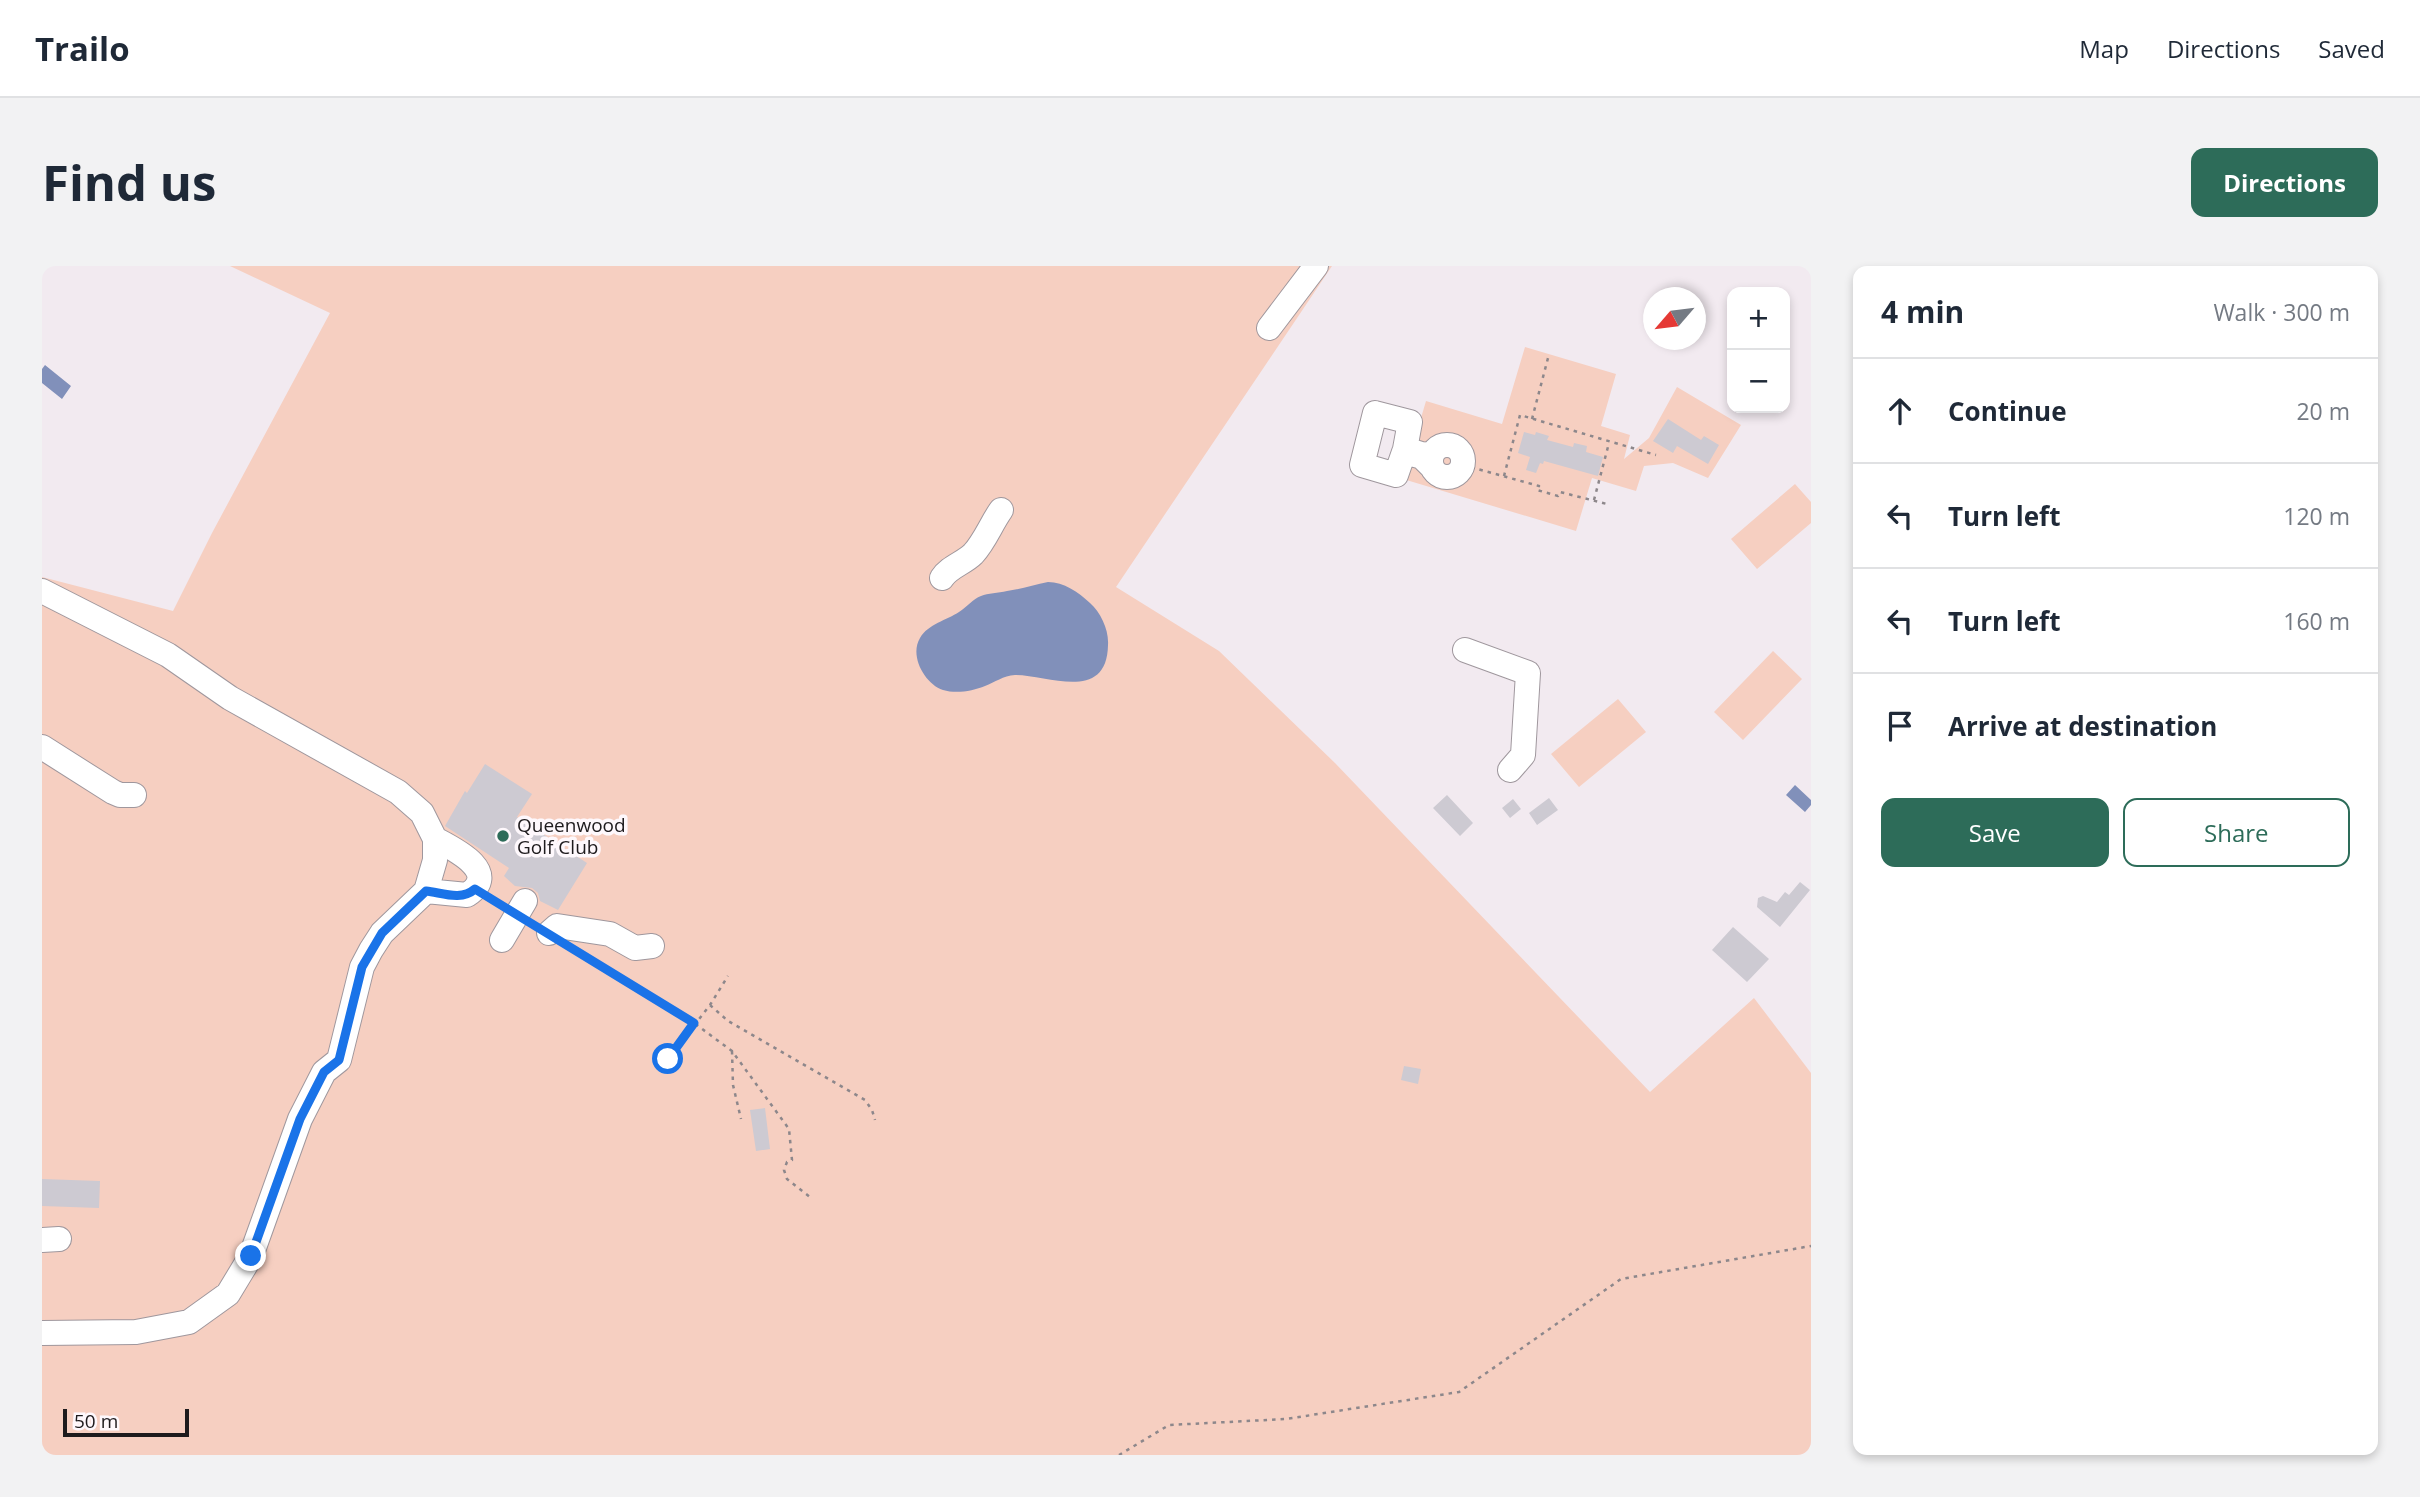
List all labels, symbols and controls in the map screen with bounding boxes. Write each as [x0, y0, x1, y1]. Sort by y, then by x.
text: Trailo [35, 26, 130, 71]
text: Map [2079, 32, 2129, 65]
text: Directions [2167, 32, 2280, 65]
text: Saved [2318, 32, 2385, 65]
button: Directions [2191, 148, 2378, 217]
text: Find us [42, 149, 216, 215]
north arrow [1643, 287, 1706, 350]
map controls [1727, 287, 1790, 413]
button: + [1727, 287, 1790, 350]
text: 4 min [1881, 291, 1964, 332]
text: Walk · 300 m [2213, 296, 2350, 328]
button: − [1727, 350, 1790, 413]
icon: ahead [1881, 392, 1919, 430]
text: Continue [1948, 393, 2067, 429]
text: 20 m [2296, 395, 2350, 427]
icon: left [1881, 497, 1919, 535]
text: Turn left [1948, 498, 2060, 534]
text: 120 m [2283, 500, 2350, 532]
icon: left [1881, 602, 1919, 640]
text: Turn left [1948, 603, 2060, 639]
text: 160 m [2283, 605, 2350, 637]
icon: arrive [1881, 707, 1919, 745]
text: Arrive at destination [1948, 708, 2217, 744]
button: Save [1881, 798, 2109, 867]
button: Share [2123, 798, 2350, 867]
place label: Queenwood Golf Club [517, 812, 626, 860]
marker: Queenwood Golf Club [495, 828, 511, 844]
route start [652, 1043, 683, 1074]
route end [235, 1240, 266, 1271]
scale bar [63, 1406, 189, 1438]
text: 50 m [74, 1408, 118, 1434]

